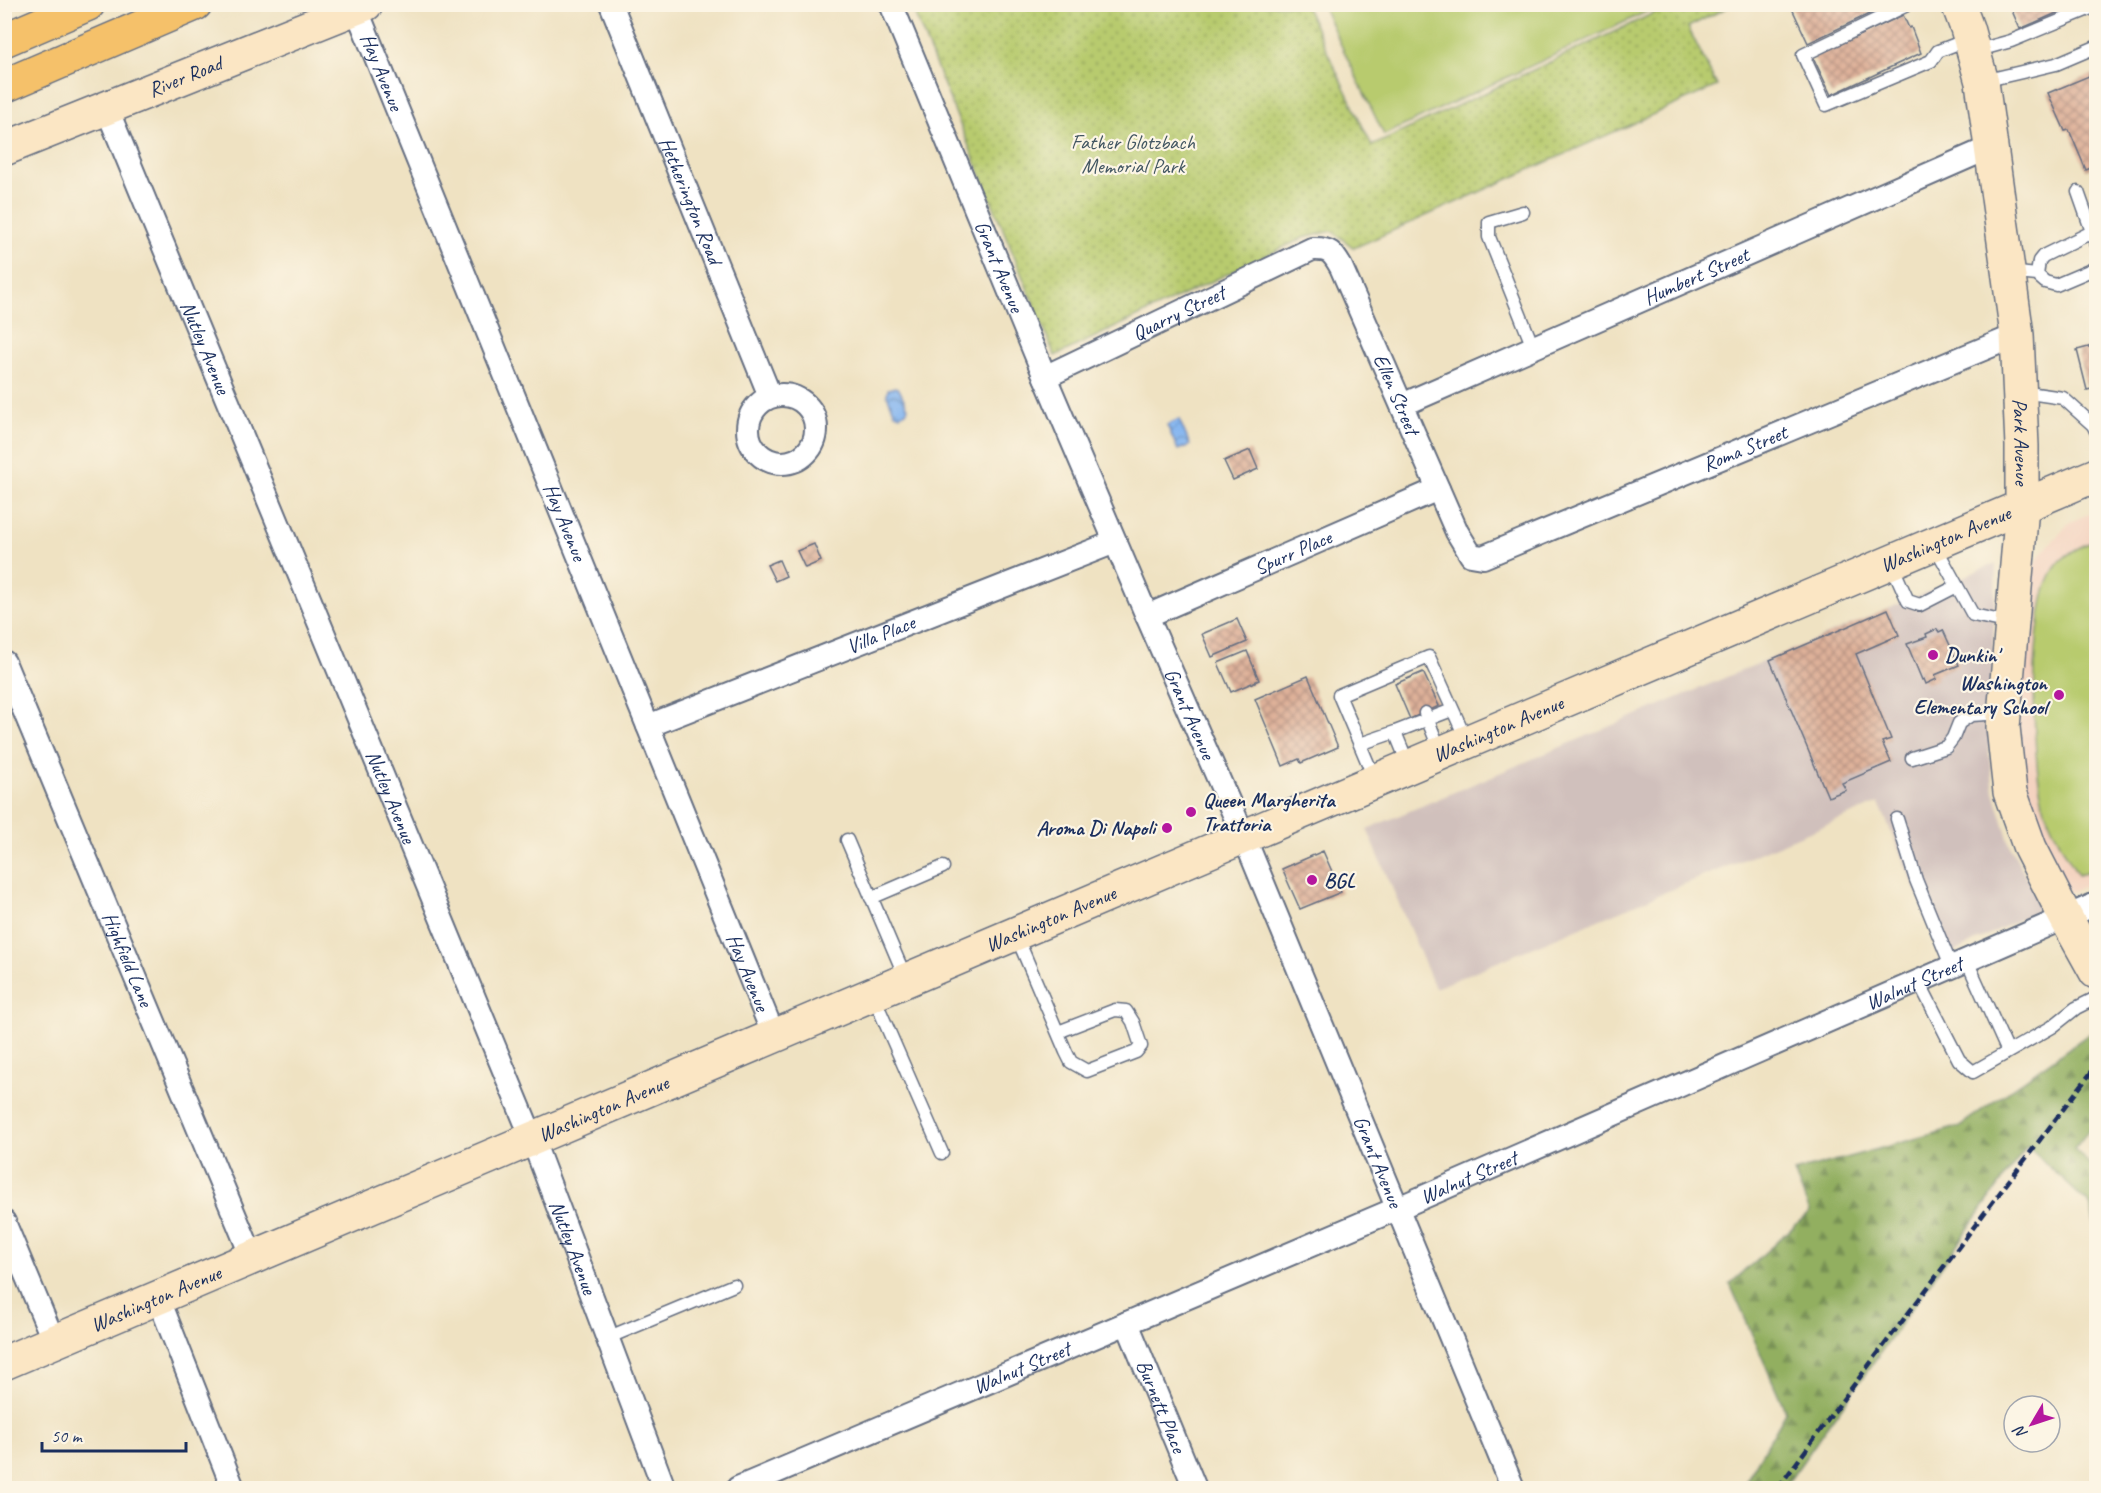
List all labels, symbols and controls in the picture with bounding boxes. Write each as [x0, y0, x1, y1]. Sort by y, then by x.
street label: Hay Avenue [355, 29, 410, 116]
street label: River Road [144, 49, 228, 103]
park label: Father Glotzbach Memorial Park [1071, 129, 1195, 179]
street label: Hetherington Road [653, 133, 729, 271]
street label: Grant Avenue [969, 217, 1031, 318]
street label: Humbert Street [1639, 241, 1755, 311]
street label: Quarry Street [1128, 278, 1232, 346]
street label: Nutley Avenue [175, 297, 237, 399]
street label: Ellen Street [1368, 350, 1427, 441]
street label: Park Avenue [2007, 398, 2035, 487]
street label: Roma Street [1699, 418, 1793, 477]
street label: Hay Avenue [538, 480, 593, 567]
street label: Washington Avenue [1876, 499, 2016, 578]
street label: Spurr Place [1250, 524, 1337, 581]
street label: Villa Place [843, 608, 921, 660]
place label: Dunkin' [1945, 642, 2003, 668]
marker: Dunkin' [1926, 648, 1940, 662]
street label: Grant Avenue [1159, 664, 1222, 765]
place label: Washington Elementary School [1914, 670, 2051, 720]
marker: Washington Elementary School [2052, 688, 2066, 702]
street label: Washington Avenue [1429, 689, 1568, 768]
street label: Nutley Avenue [360, 746, 422, 848]
place label: Queen Margherita Trattoria [1203, 787, 1336, 837]
marker: Queen Margherita Trattoria [1184, 805, 1198, 819]
place label: Aroma Di Napoli [1036, 815, 1158, 841]
marker: Aroma Di Napoli [1160, 821, 1174, 835]
place label: BGL [1324, 867, 1356, 893]
marker: BGL [1305, 873, 1319, 887]
street label: Washington Avenue [982, 879, 1121, 958]
street label: Highfield Lane [97, 908, 160, 1012]
street label: Hay Avenue [721, 930, 776, 1017]
street label: Walnut Street [1862, 950, 1969, 1016]
street label: Washington Avenue [534, 1069, 673, 1148]
street label: Grant Avenue [1348, 1112, 1409, 1213]
street label: Walnut Street [1416, 1144, 1524, 1210]
street label: Nutley Avenue [544, 1197, 603, 1299]
street label: Washington Avenue [87, 1259, 226, 1338]
street label: Walnut Street [969, 1335, 1077, 1400]
street label: Burnett Place [1131, 1356, 1193, 1459]
north arrow [2002, 1394, 2062, 1454]
scale bar [42, 1415, 186, 1453]
text: N [2008, 1420, 2032, 1443]
text: 50 m [51, 1425, 84, 1447]

